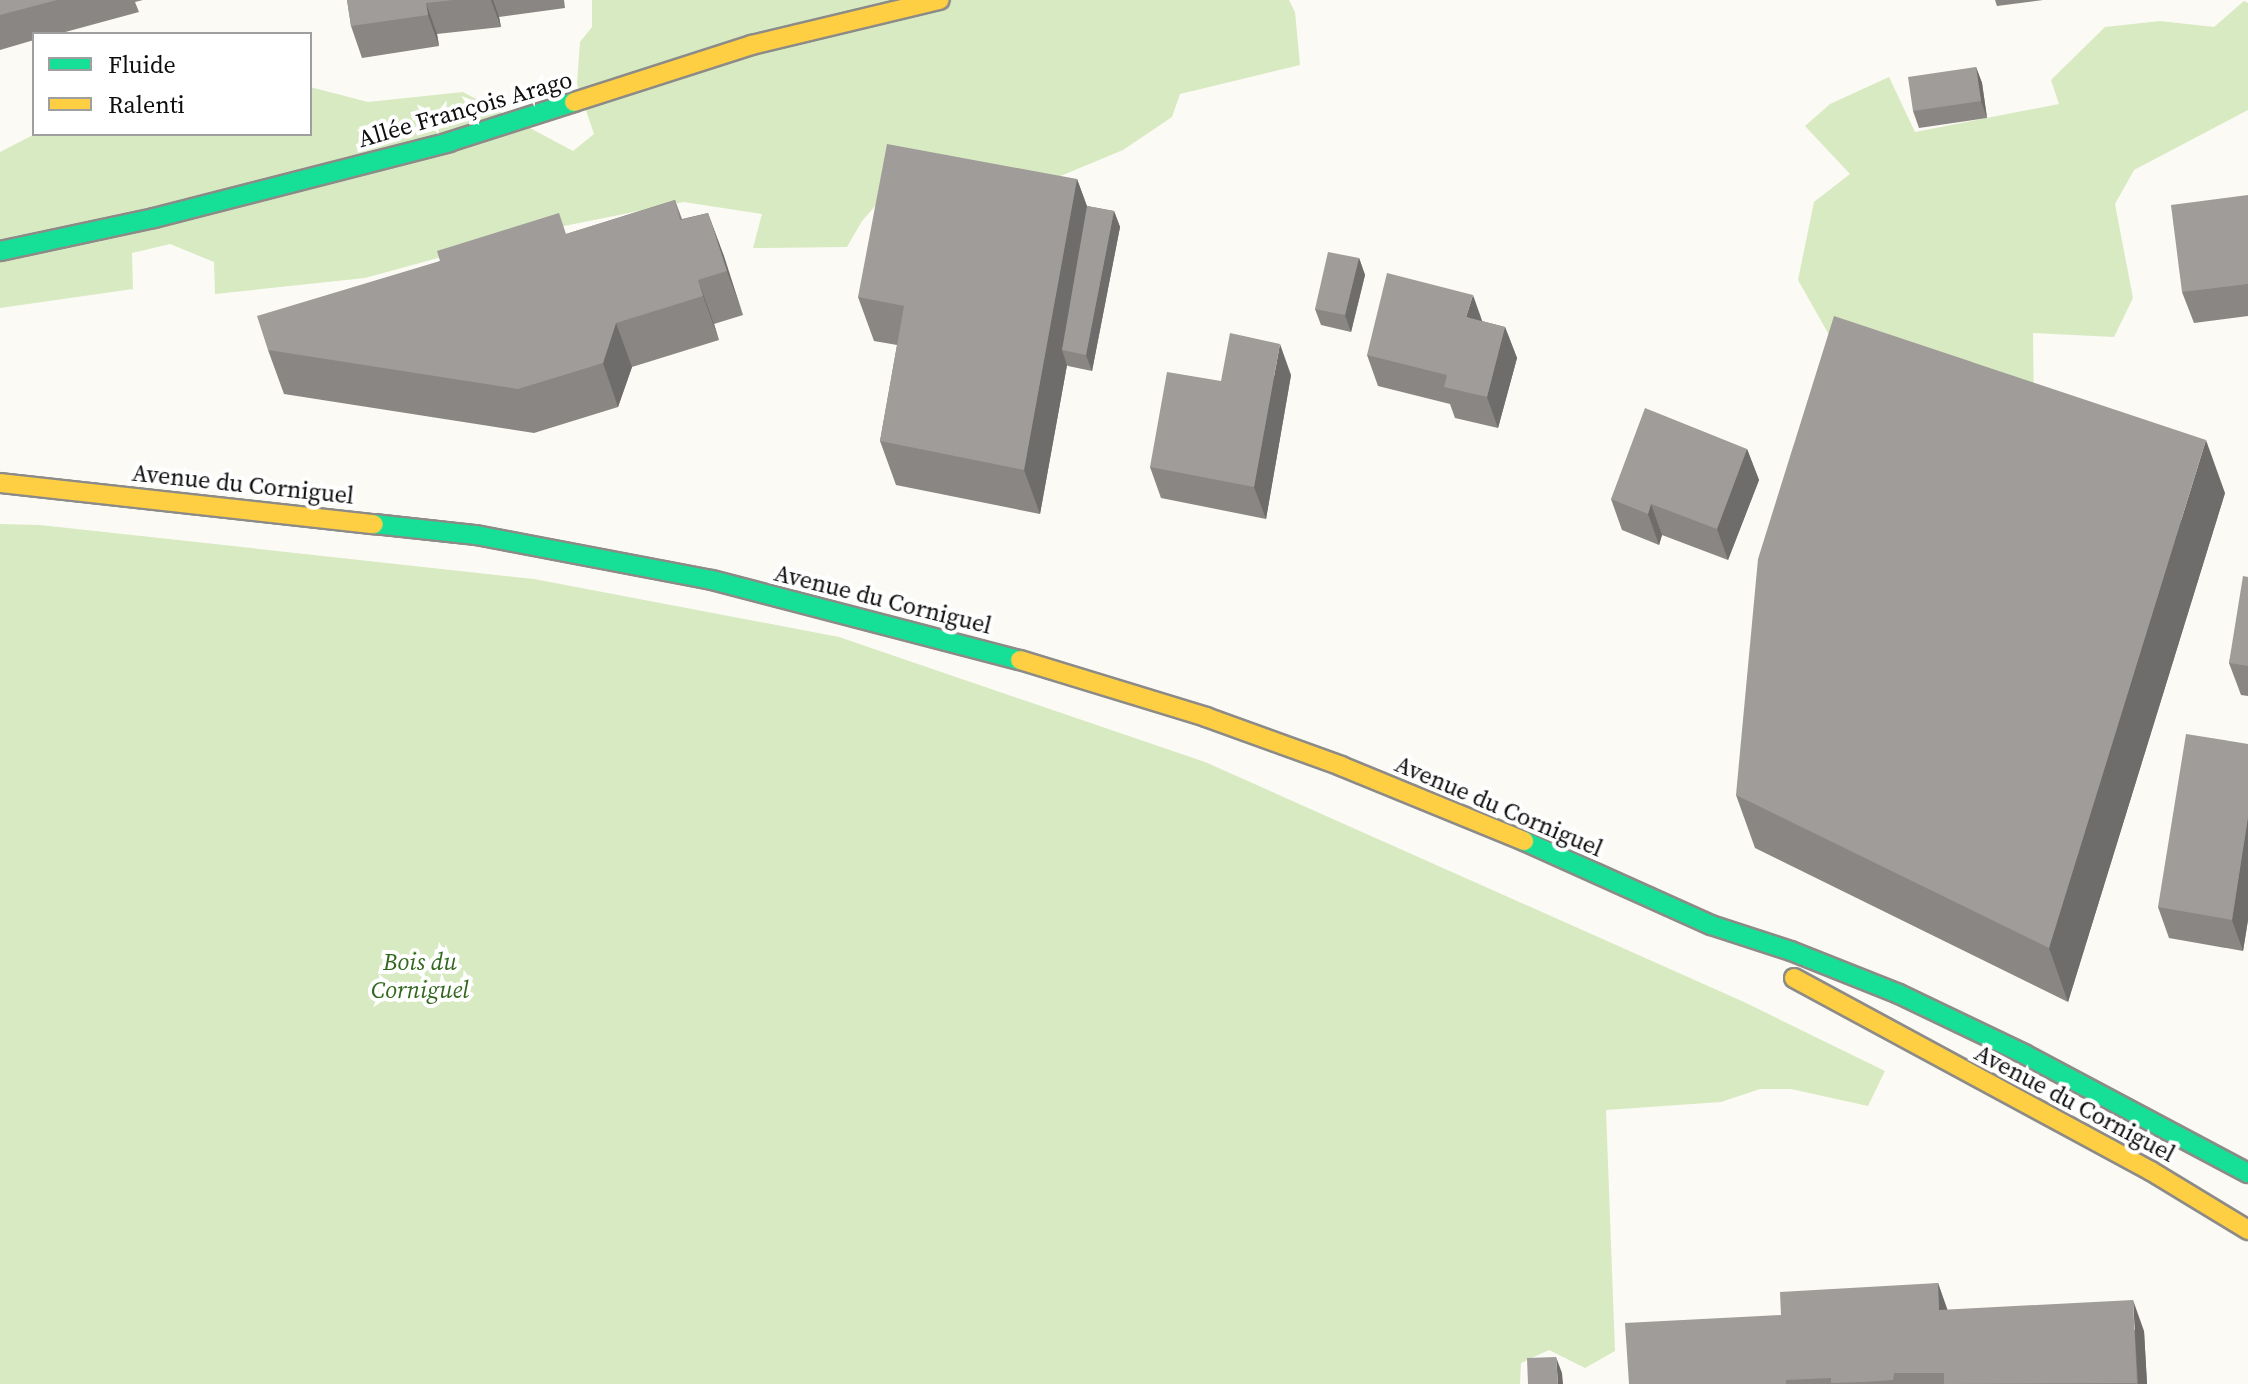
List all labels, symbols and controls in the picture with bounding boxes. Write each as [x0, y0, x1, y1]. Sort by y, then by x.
legend [32, 32, 312, 136]
text: Fluide [108, 48, 176, 81]
street label: Allée François Arago [355, 65, 575, 153]
text: Ralenti [108, 88, 185, 121]
street label: Avenue du Corniguel [131, 458, 355, 510]
street label: Avenue du Corniguel [771, 558, 995, 640]
street label: Avenue du Corniguel [1391, 749, 1607, 863]
park label: Bois du Corniguel [371, 948, 469, 1004]
street label: Avenue du Corniguel [1970, 1038, 2180, 1168]

